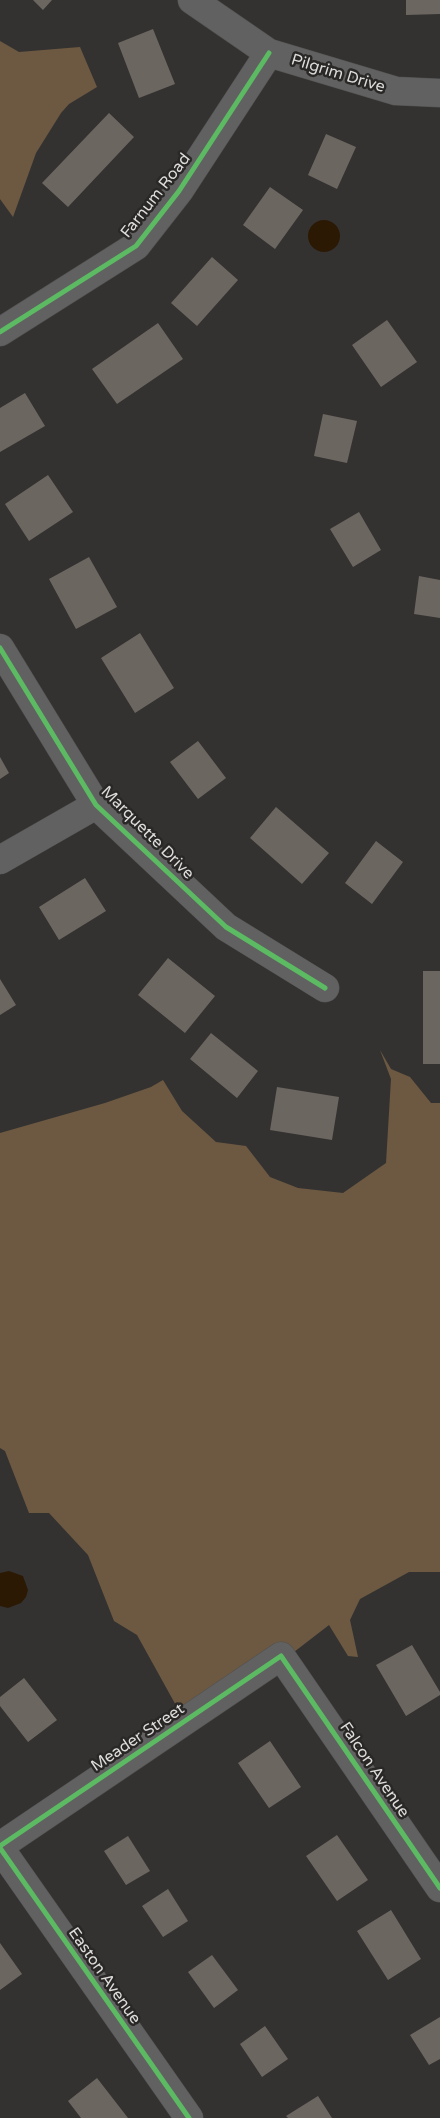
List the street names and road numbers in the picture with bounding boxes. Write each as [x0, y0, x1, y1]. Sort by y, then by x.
street label: Pilgrim Drive [289, 51, 387, 97]
street label: Farnum Road [117, 150, 195, 242]
street label: Marquette Drive [96, 782, 198, 884]
street label: Meader Street [88, 1700, 188, 1776]
street label: Falcon Avenue [335, 1719, 413, 1821]
street label: Easton Avenue [64, 1924, 144, 2028]

